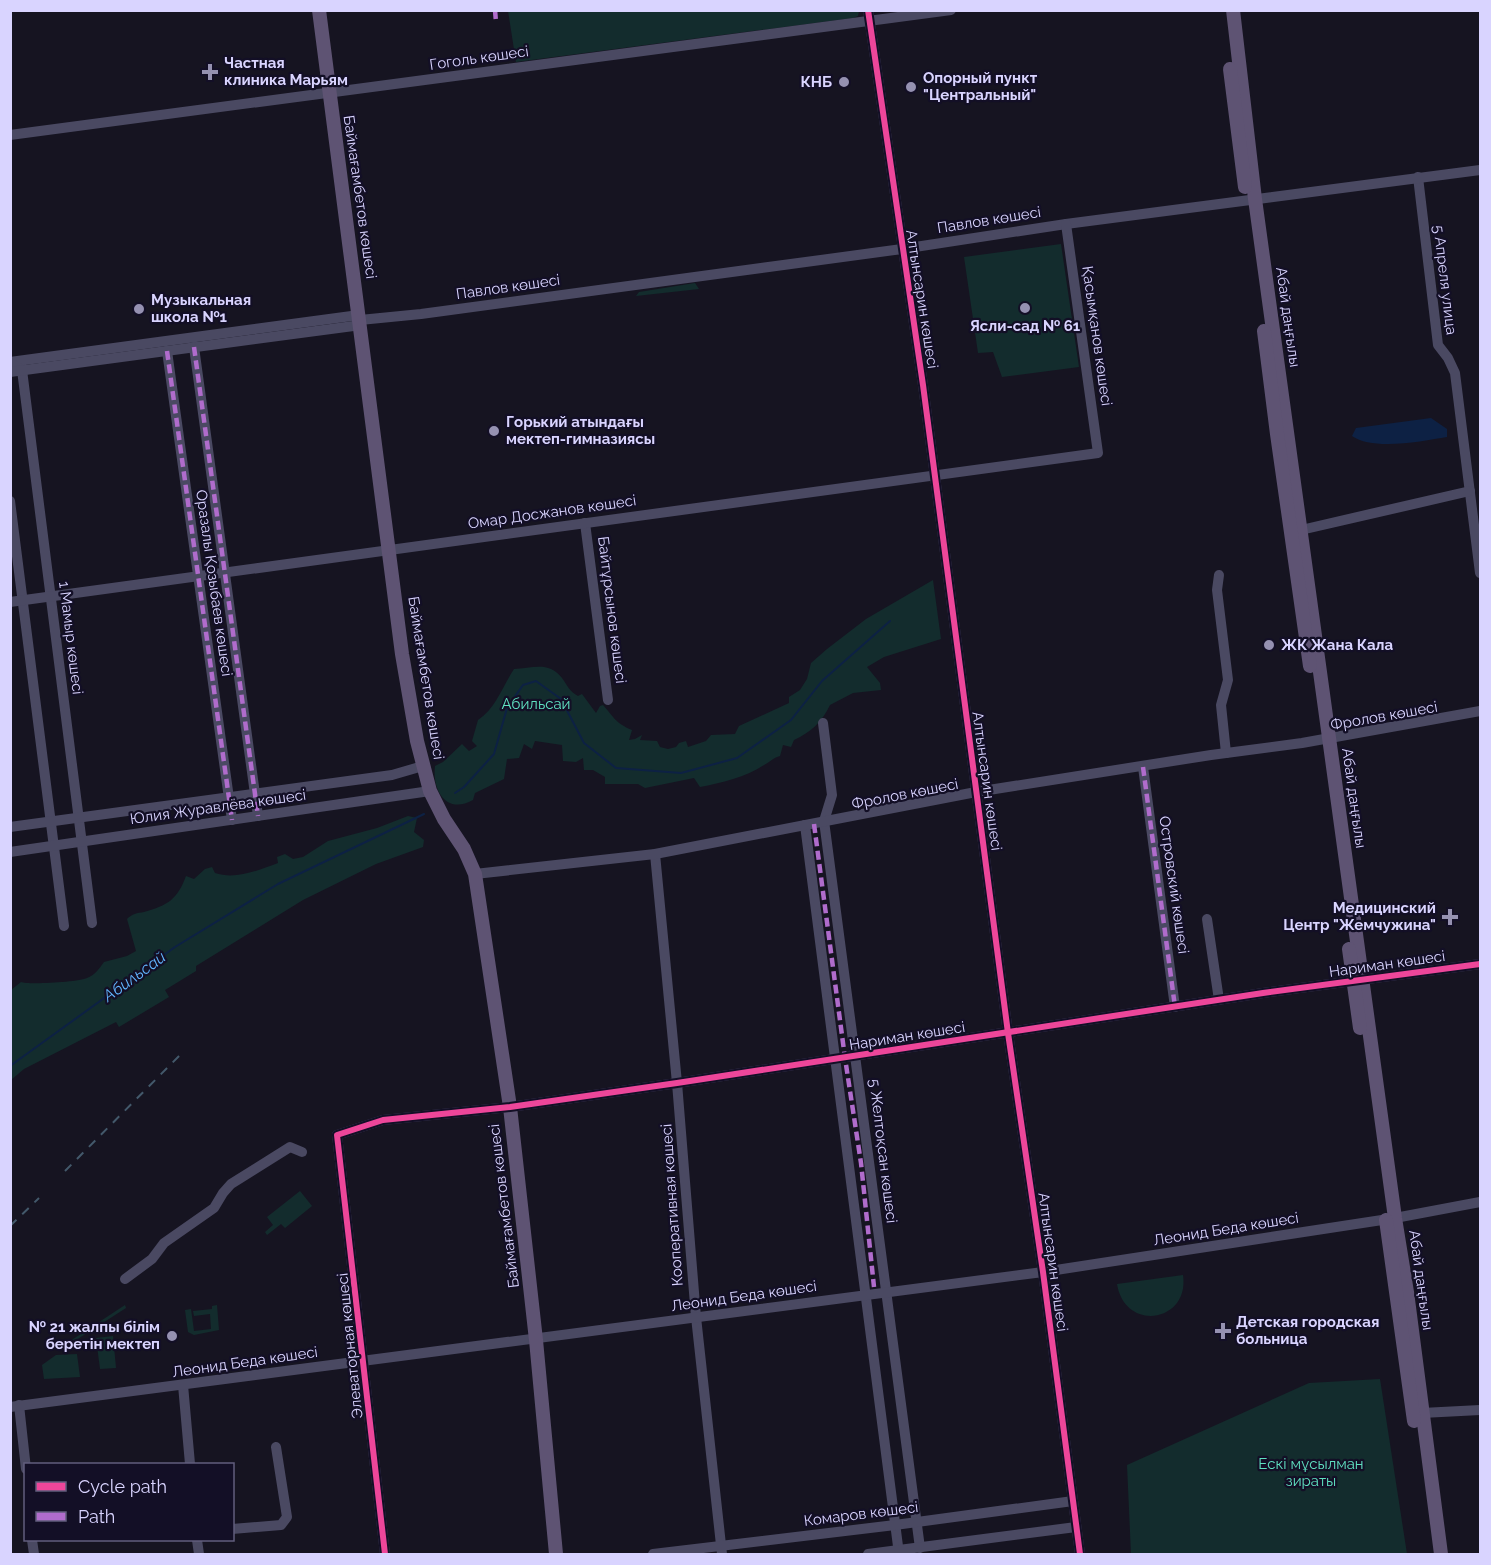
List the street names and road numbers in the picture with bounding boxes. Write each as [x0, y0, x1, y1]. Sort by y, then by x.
street label: Гоголь көшесі [428, 42, 530, 74]
street label: Баймағамбетов көшесі [340, 114, 380, 280]
street label: Павлов көшесі [936, 203, 1042, 237]
street label: 5 Апреля улица [1429, 224, 1461, 336]
street label: Алтынсарин көшесі [902, 228, 942, 370]
street label: Қасымқанов көшесі [1078, 265, 1116, 407]
street label: Абай даңғылы [1272, 266, 1304, 368]
street label: Павлов көшесі [455, 271, 561, 303]
street label: Оразалы Қозыбаев көшесі [192, 489, 236, 677]
street label: Омар Досжанов көшесі [467, 491, 637, 533]
street label: Байтұрсынов көшесі [594, 535, 630, 685]
street label: 1 Мамыр көшесі [55, 580, 87, 696]
street label: Баймағамбетов көшесі [404, 595, 448, 761]
street label: Фролов көшесі [1329, 698, 1439, 734]
street label: Алтынсарин көшесі [968, 710, 1006, 852]
street label: Абай даңғылы [1338, 747, 1370, 849]
street label: Фролов көшесі [850, 775, 960, 813]
street label: Юлия Журавлёва көшесі [129, 786, 307, 828]
street label: Островский көшесі [1155, 815, 1193, 955]
street label: Нариман көшесі [1328, 947, 1446, 981]
street label: Нариман көшесі [848, 1018, 966, 1054]
street label: 5 Желтоқсан көшесі [865, 1078, 901, 1224]
street label: Баймағамбетов көшесі [485, 1123, 523, 1289]
street label: Кооперативная көшесі [657, 1123, 687, 1287]
street label: Алтынсарин көшесі [1034, 1191, 1072, 1333]
street label: Леонид Беда көшесі [1152, 1209, 1300, 1249]
street label: Абай даңғылы [1405, 1229, 1437, 1331]
street label: Элеваторная көшесі [333, 1272, 367, 1420]
street label: Леонид Беда көшесі [670, 1277, 818, 1315]
street label: Леонид Беда көшесі [171, 1343, 319, 1381]
street label: Комаров көшесі [803, 1498, 919, 1530]

